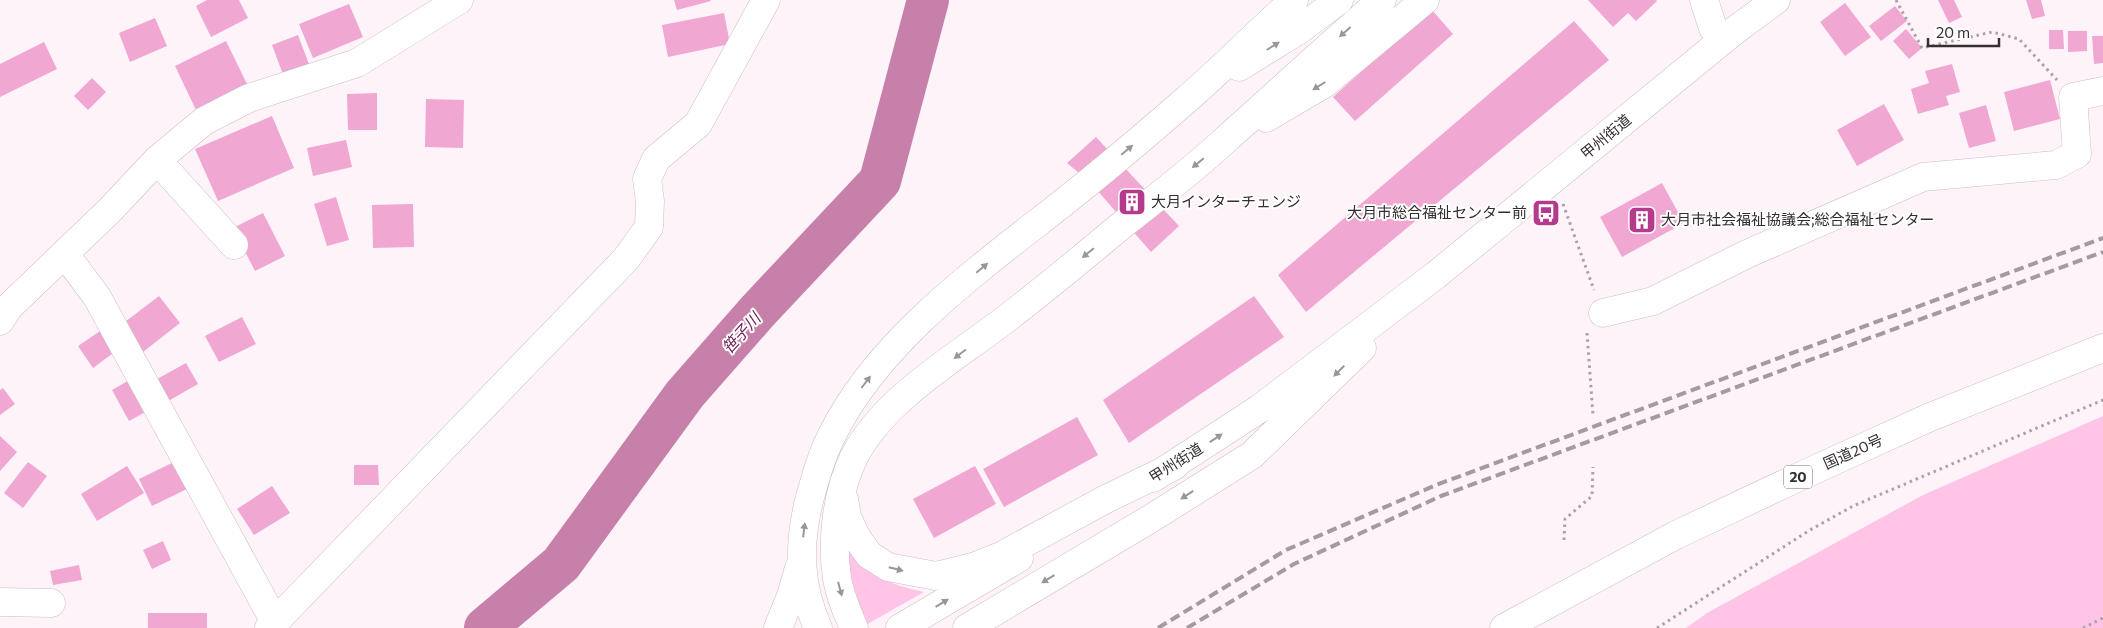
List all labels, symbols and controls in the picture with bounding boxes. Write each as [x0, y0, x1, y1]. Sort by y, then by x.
scale bar [1928, 15, 1999, 47]
text: 20 m [1936, 23, 1970, 41]
one-way arrow [1339, 26, 1351, 38]
one-way arrow [1266, 42, 1279, 51]
one-way arrow [1313, 81, 1326, 91]
street label: 甲州街道 [1577, 110, 1634, 162]
one-way arrow [1120, 145, 1133, 156]
one-way arrow [1191, 158, 1204, 169]
building icon: 大月インターチェンジ [1117, 187, 1147, 217]
place label: 大月インターチェンジ [1151, 192, 1301, 210]
bus stop icon: 大月市総合福祉センター前 [1531, 198, 1561, 228]
place label: 大月市総合福祉センター前 [1347, 203, 1527, 221]
building icon: 大月市社会福祉協議会;総合福祉センター [1627, 205, 1657, 235]
place label: 大月市社会福祉協議会;総合福祉センター [1661, 210, 1935, 228]
one-way arrow [1081, 248, 1094, 259]
one-way arrow [975, 263, 988, 274]
water label: 笹子川 [718, 307, 765, 357]
one-way arrow [953, 349, 967, 359]
one-way arrow [1334, 365, 1346, 377]
one-way arrow [861, 375, 871, 389]
street label: 国道20号 [1820, 430, 1885, 472]
one-way arrow [1210, 433, 1223, 443]
street label: 甲州街道 [1145, 439, 1206, 486]
road number: 20 [1784, 466, 1812, 488]
one-way arrow [1181, 490, 1194, 500]
one-way arrow [800, 521, 808, 537]
one-way arrow [888, 565, 903, 573]
one-way arrow [1042, 575, 1055, 584]
one-way arrow [837, 582, 845, 597]
one-way arrow [936, 599, 949, 608]

